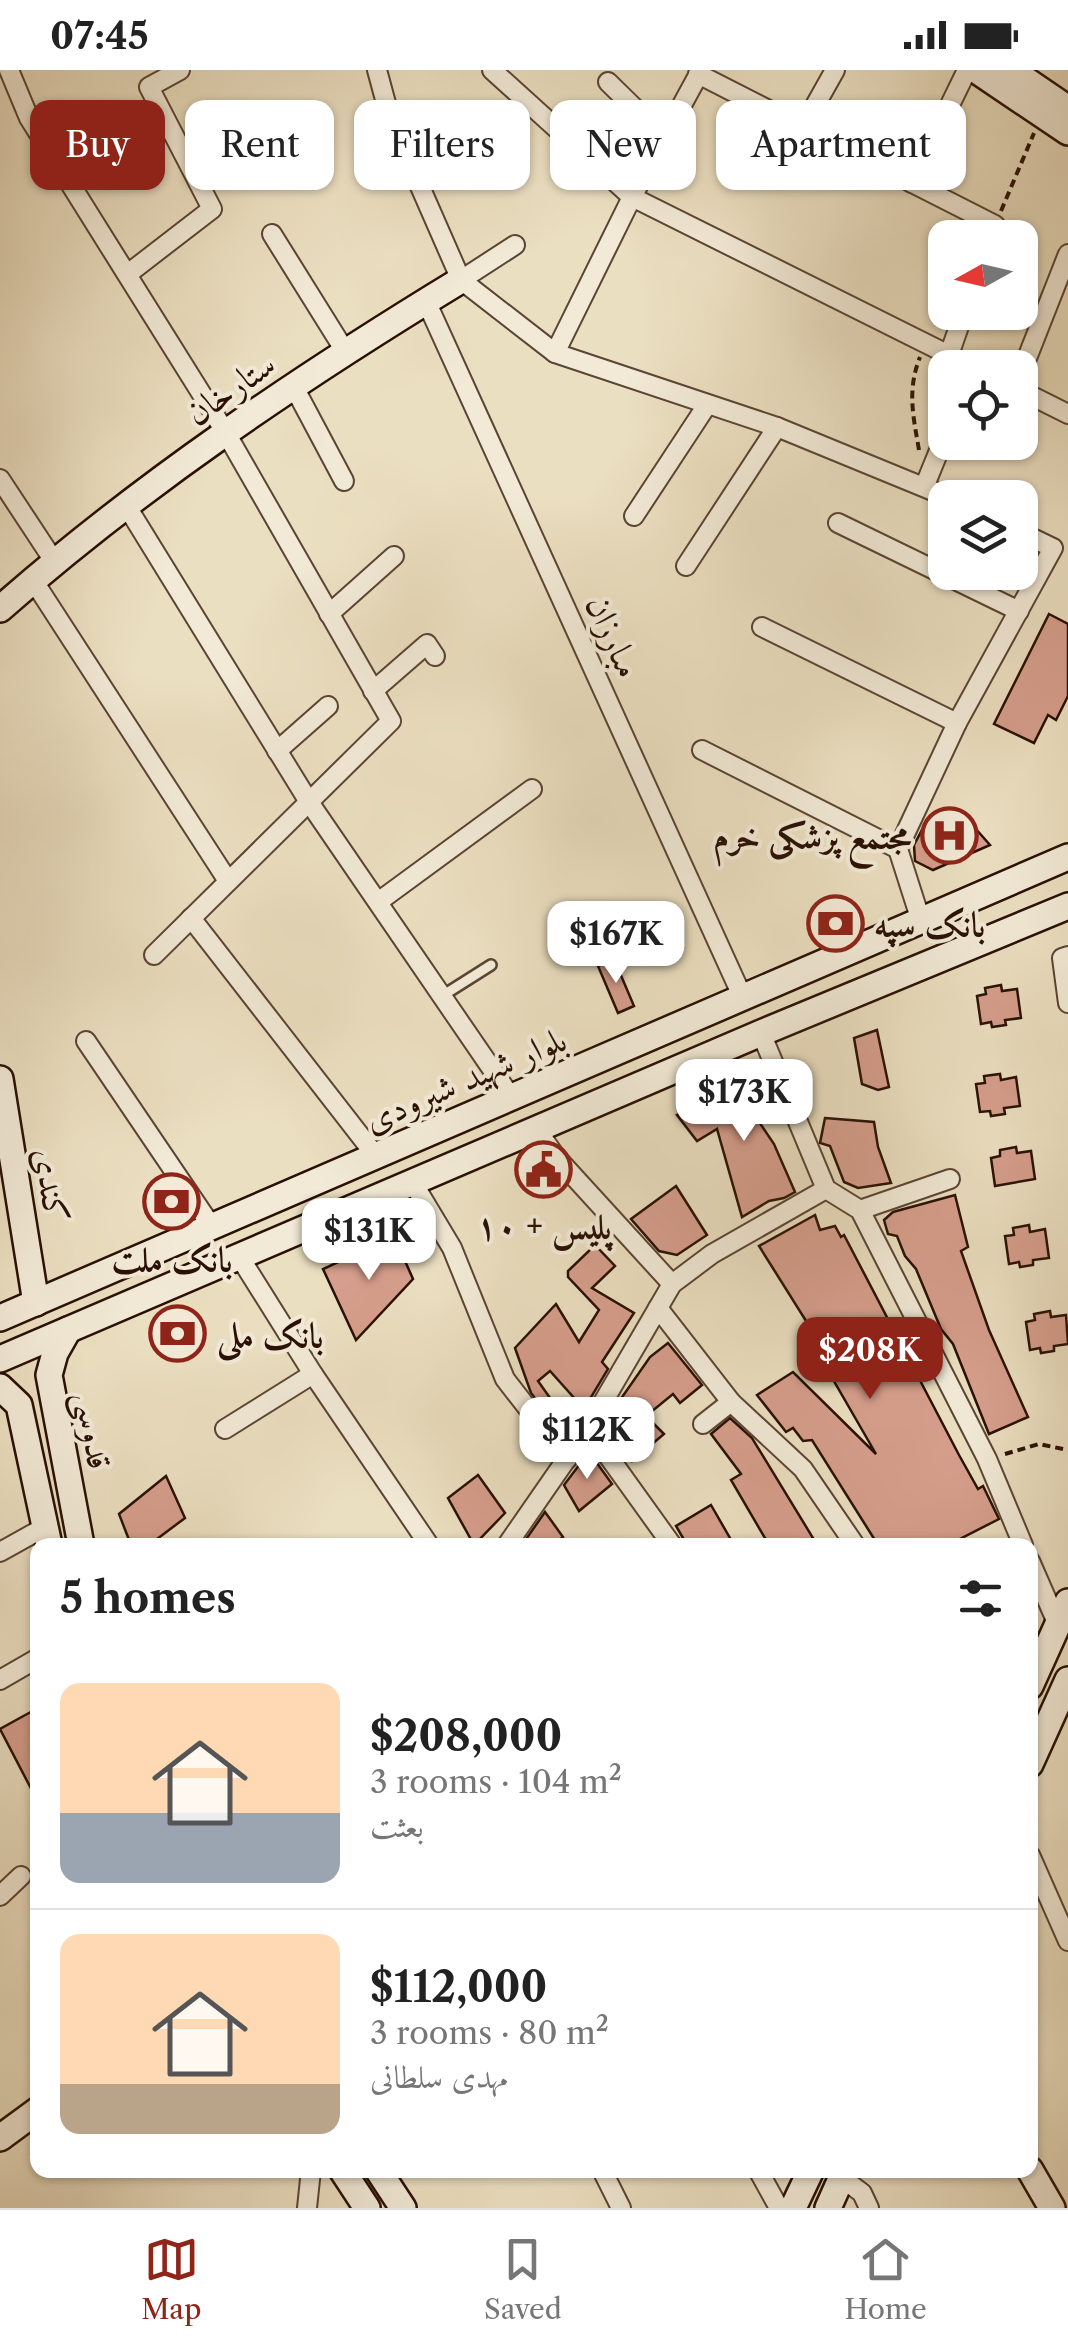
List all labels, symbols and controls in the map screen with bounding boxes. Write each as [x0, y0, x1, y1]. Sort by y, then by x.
text: 07:45 [50, 12, 149, 59]
chip: Buy [30, 100, 165, 190]
chip: Rent [185, 100, 334, 190]
chip: Filters [354, 100, 530, 190]
chip: New [550, 100, 696, 190]
chip: Apartment [716, 100, 966, 190]
north arrow [928, 220, 1038, 330]
map controls [928, 220, 1038, 590]
street label: ستارخان [177, 342, 283, 434]
button: locate [928, 350, 1038, 460]
button: layers [928, 480, 1038, 590]
street label: مبارزان [577, 588, 651, 684]
hospital icon: مجتمع پزشکی خرم [920, 805, 980, 865]
place label: مجتمع پزشکی خرم [713, 814, 912, 870]
bank icon: بانک سپه [805, 893, 865, 953]
pin: $167K [546, 901, 686, 986]
place label: بانک سپه [874, 902, 985, 948]
text: $167K [569, 914, 663, 953]
street label: بلوار شهید شیرودی [357, 1017, 573, 1143]
pin: $173K [674, 1059, 814, 1144]
text: $173K [698, 1072, 790, 1111]
public building icon: پلیس + ۱۰ [514, 1139, 574, 1199]
street label: کندی [25, 1145, 79, 1225]
bank icon: بانک ملت [142, 1172, 202, 1232]
pin: $131K [299, 1198, 439, 1283]
place label: پلیس + ۱۰ [476, 1204, 614, 1252]
text: $131K [324, 1211, 414, 1250]
place label: بانک ملت [111, 1237, 233, 1280]
bank icon: بانک ملی [148, 1304, 208, 1364]
place label: بانک ملی [216, 1313, 324, 1362]
pin: $208K [800, 1317, 940, 1402]
text: $208K [819, 1330, 921, 1369]
street label: قدوسی [62, 1388, 122, 1473]
pin: $112K [517, 1397, 657, 1482]
text: $112K [541, 1410, 633, 1449]
icon: filters [953, 1571, 1008, 1626]
text: 5 homes [60, 1572, 236, 1624]
text: $208,000 [370, 1710, 562, 1762]
icon: home [140, 1723, 260, 1843]
text: 3 rooms · 104 m² [370, 1762, 622, 1801]
text: بعثت [370, 1806, 424, 1845]
text: $112,000 [370, 1961, 547, 2013]
icon: home [140, 1974, 260, 2094]
text: 3 rooms · 80 m² [370, 2013, 609, 2052]
text: مهدی سلطانی [370, 2057, 508, 2096]
tab: Map [141, 2232, 201, 2326]
tab: Saved [484, 2232, 562, 2326]
tab: Home [844, 2232, 927, 2326]

